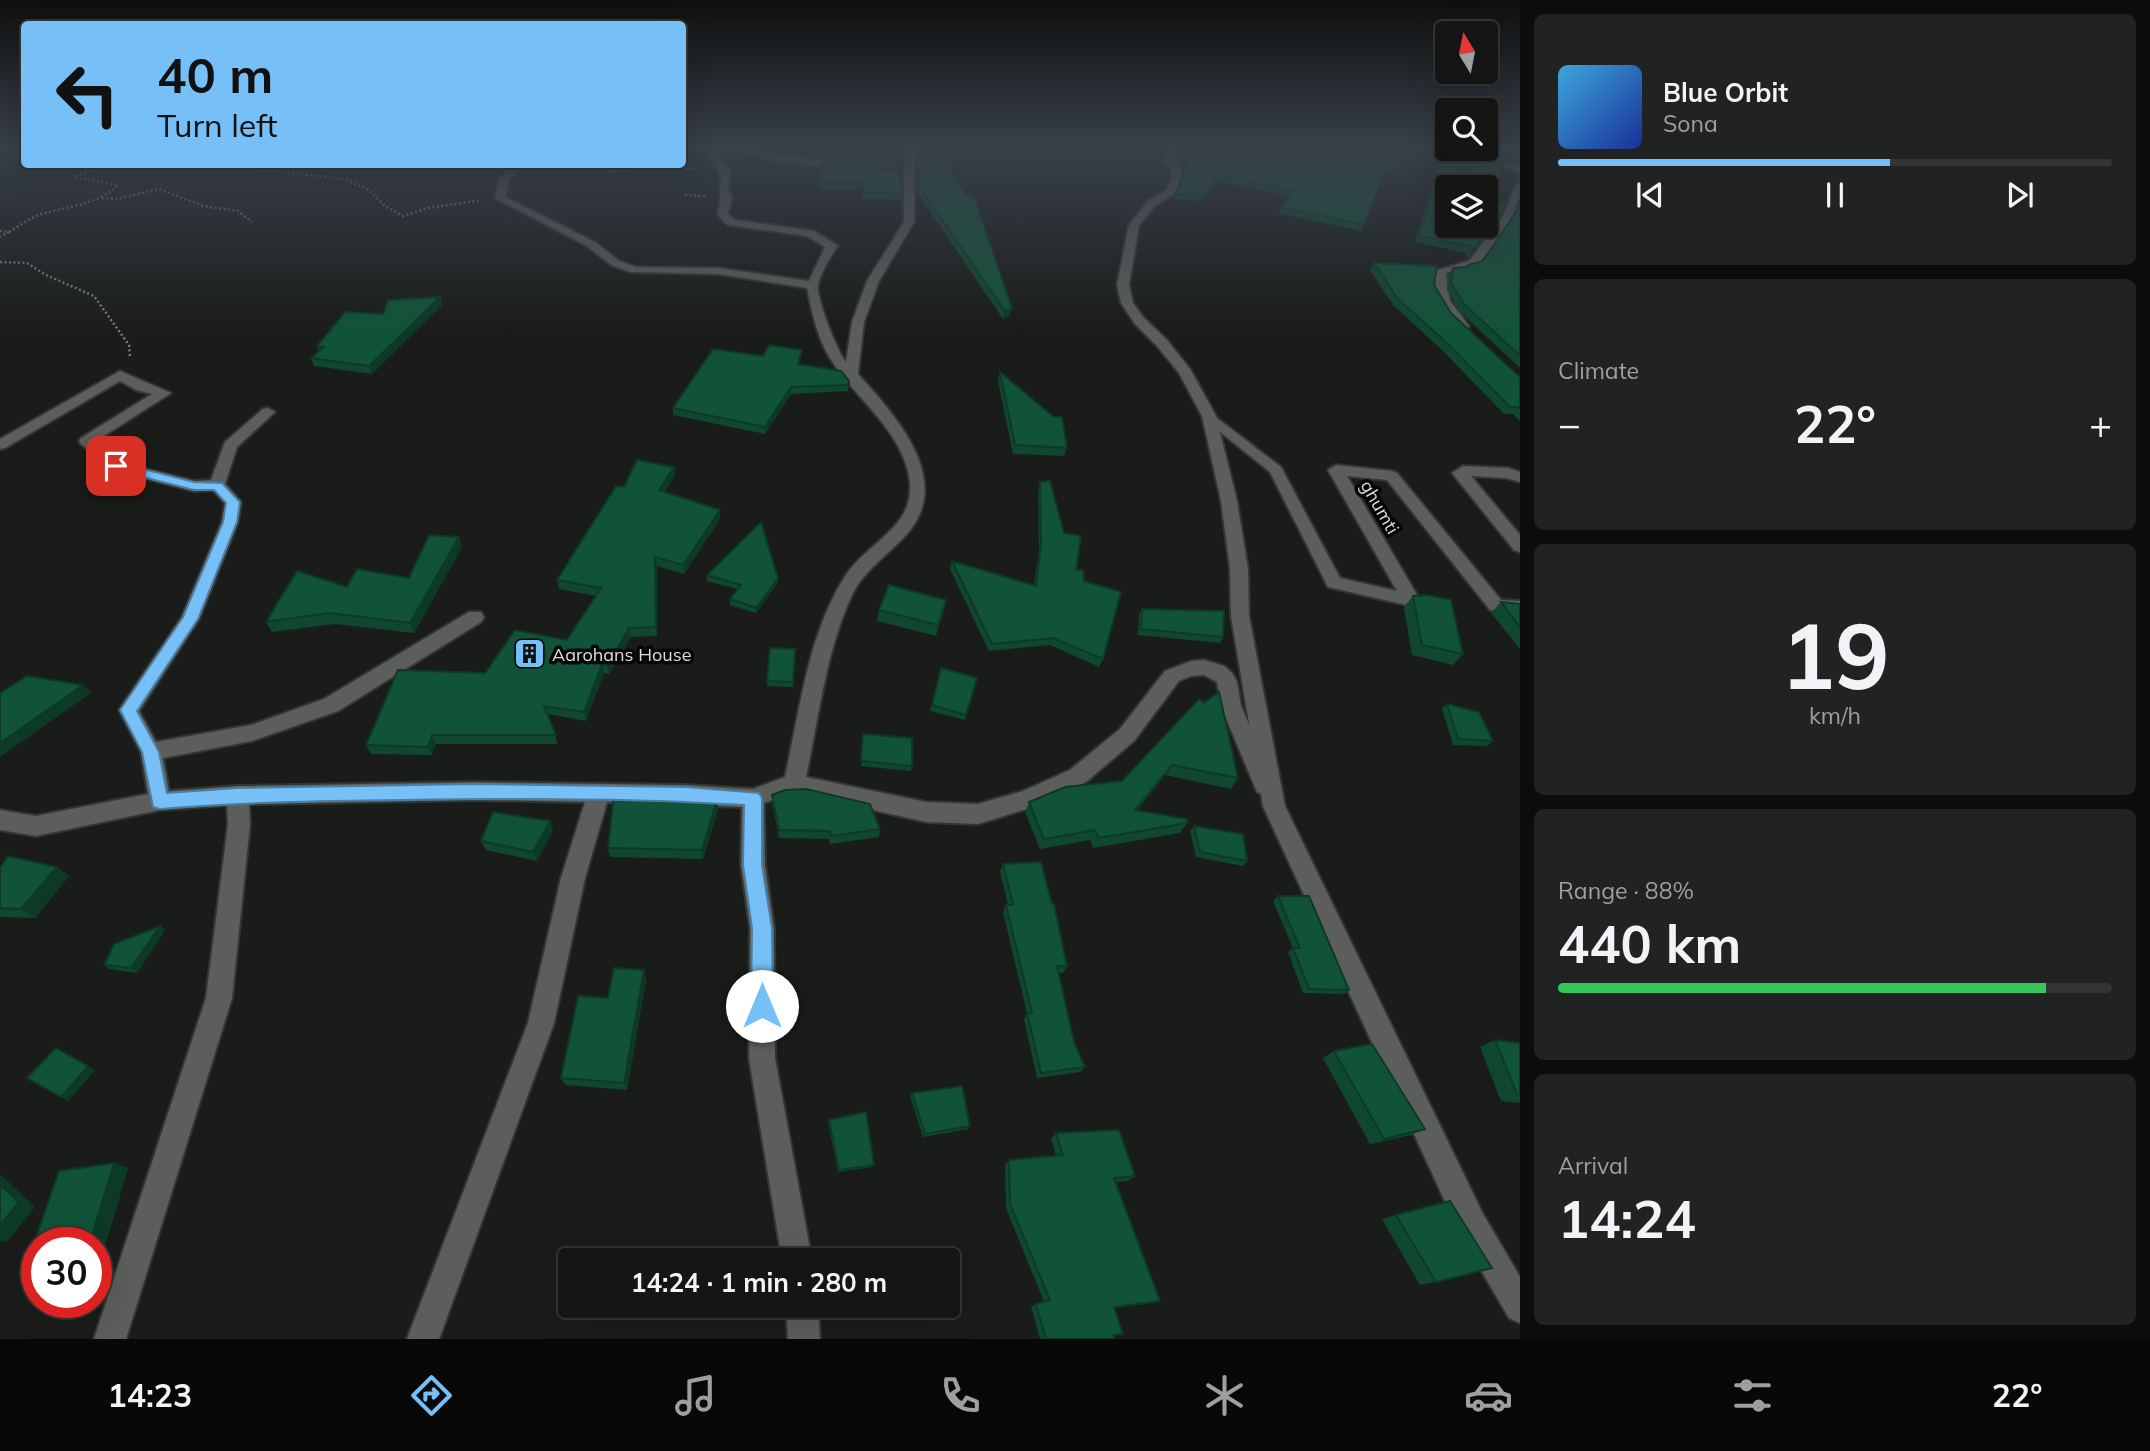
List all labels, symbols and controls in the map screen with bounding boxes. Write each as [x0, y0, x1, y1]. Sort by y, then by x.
north arrow [1435, 21, 1498, 84]
map controls [1435, 21, 1498, 238]
text: 40 m [157, 44, 273, 105]
icon: left [42, 49, 133, 140]
text: Blue Orbit [1663, 76, 1788, 109]
button: search [1435, 98, 1498, 161]
text: Turn left [157, 105, 277, 145]
text: Sona [1663, 109, 1718, 138]
button: layers [1435, 175, 1498, 238]
icon: previous [1631, 176, 1669, 214]
icon: pause [1816, 176, 1854, 214]
icon: next [2001, 176, 2039, 214]
text: Climate [1558, 356, 1639, 385]
text: 22° [1794, 391, 1876, 456]
text: − [1558, 400, 1581, 448]
text: + [2089, 400, 2112, 448]
pin [86, 436, 146, 496]
icon: arrive [97, 447, 135, 485]
street label: ghumti [1355, 476, 1405, 538]
text: 19 [1780, 598, 1890, 712]
building icon: Aarohans House [512, 637, 546, 671]
place label: Aarohans House [552, 643, 691, 666]
text: km/h [1809, 701, 1861, 730]
text: Range · 88% [1558, 876, 1694, 905]
text: 440 km [1558, 911, 1741, 976]
position arrow [725, 969, 799, 1043]
text: Arrival [1558, 1151, 1628, 1180]
text: 14:24 [1558, 1186, 1696, 1251]
speed limit sign: 30 [21, 1227, 112, 1318]
text: 14:24 · 1 min · 280 m [631, 1266, 887, 1299]
icon: directions [407, 1371, 456, 1420]
icon: music [671, 1371, 720, 1420]
icon: phone [936, 1371, 985, 1420]
icon: climate [1200, 1371, 1249, 1420]
icon: car [1464, 1371, 1513, 1420]
icon: filters [1728, 1371, 1777, 1420]
text: 14:23 [108, 1375, 192, 1415]
text: 22° [1992, 1375, 2042, 1415]

